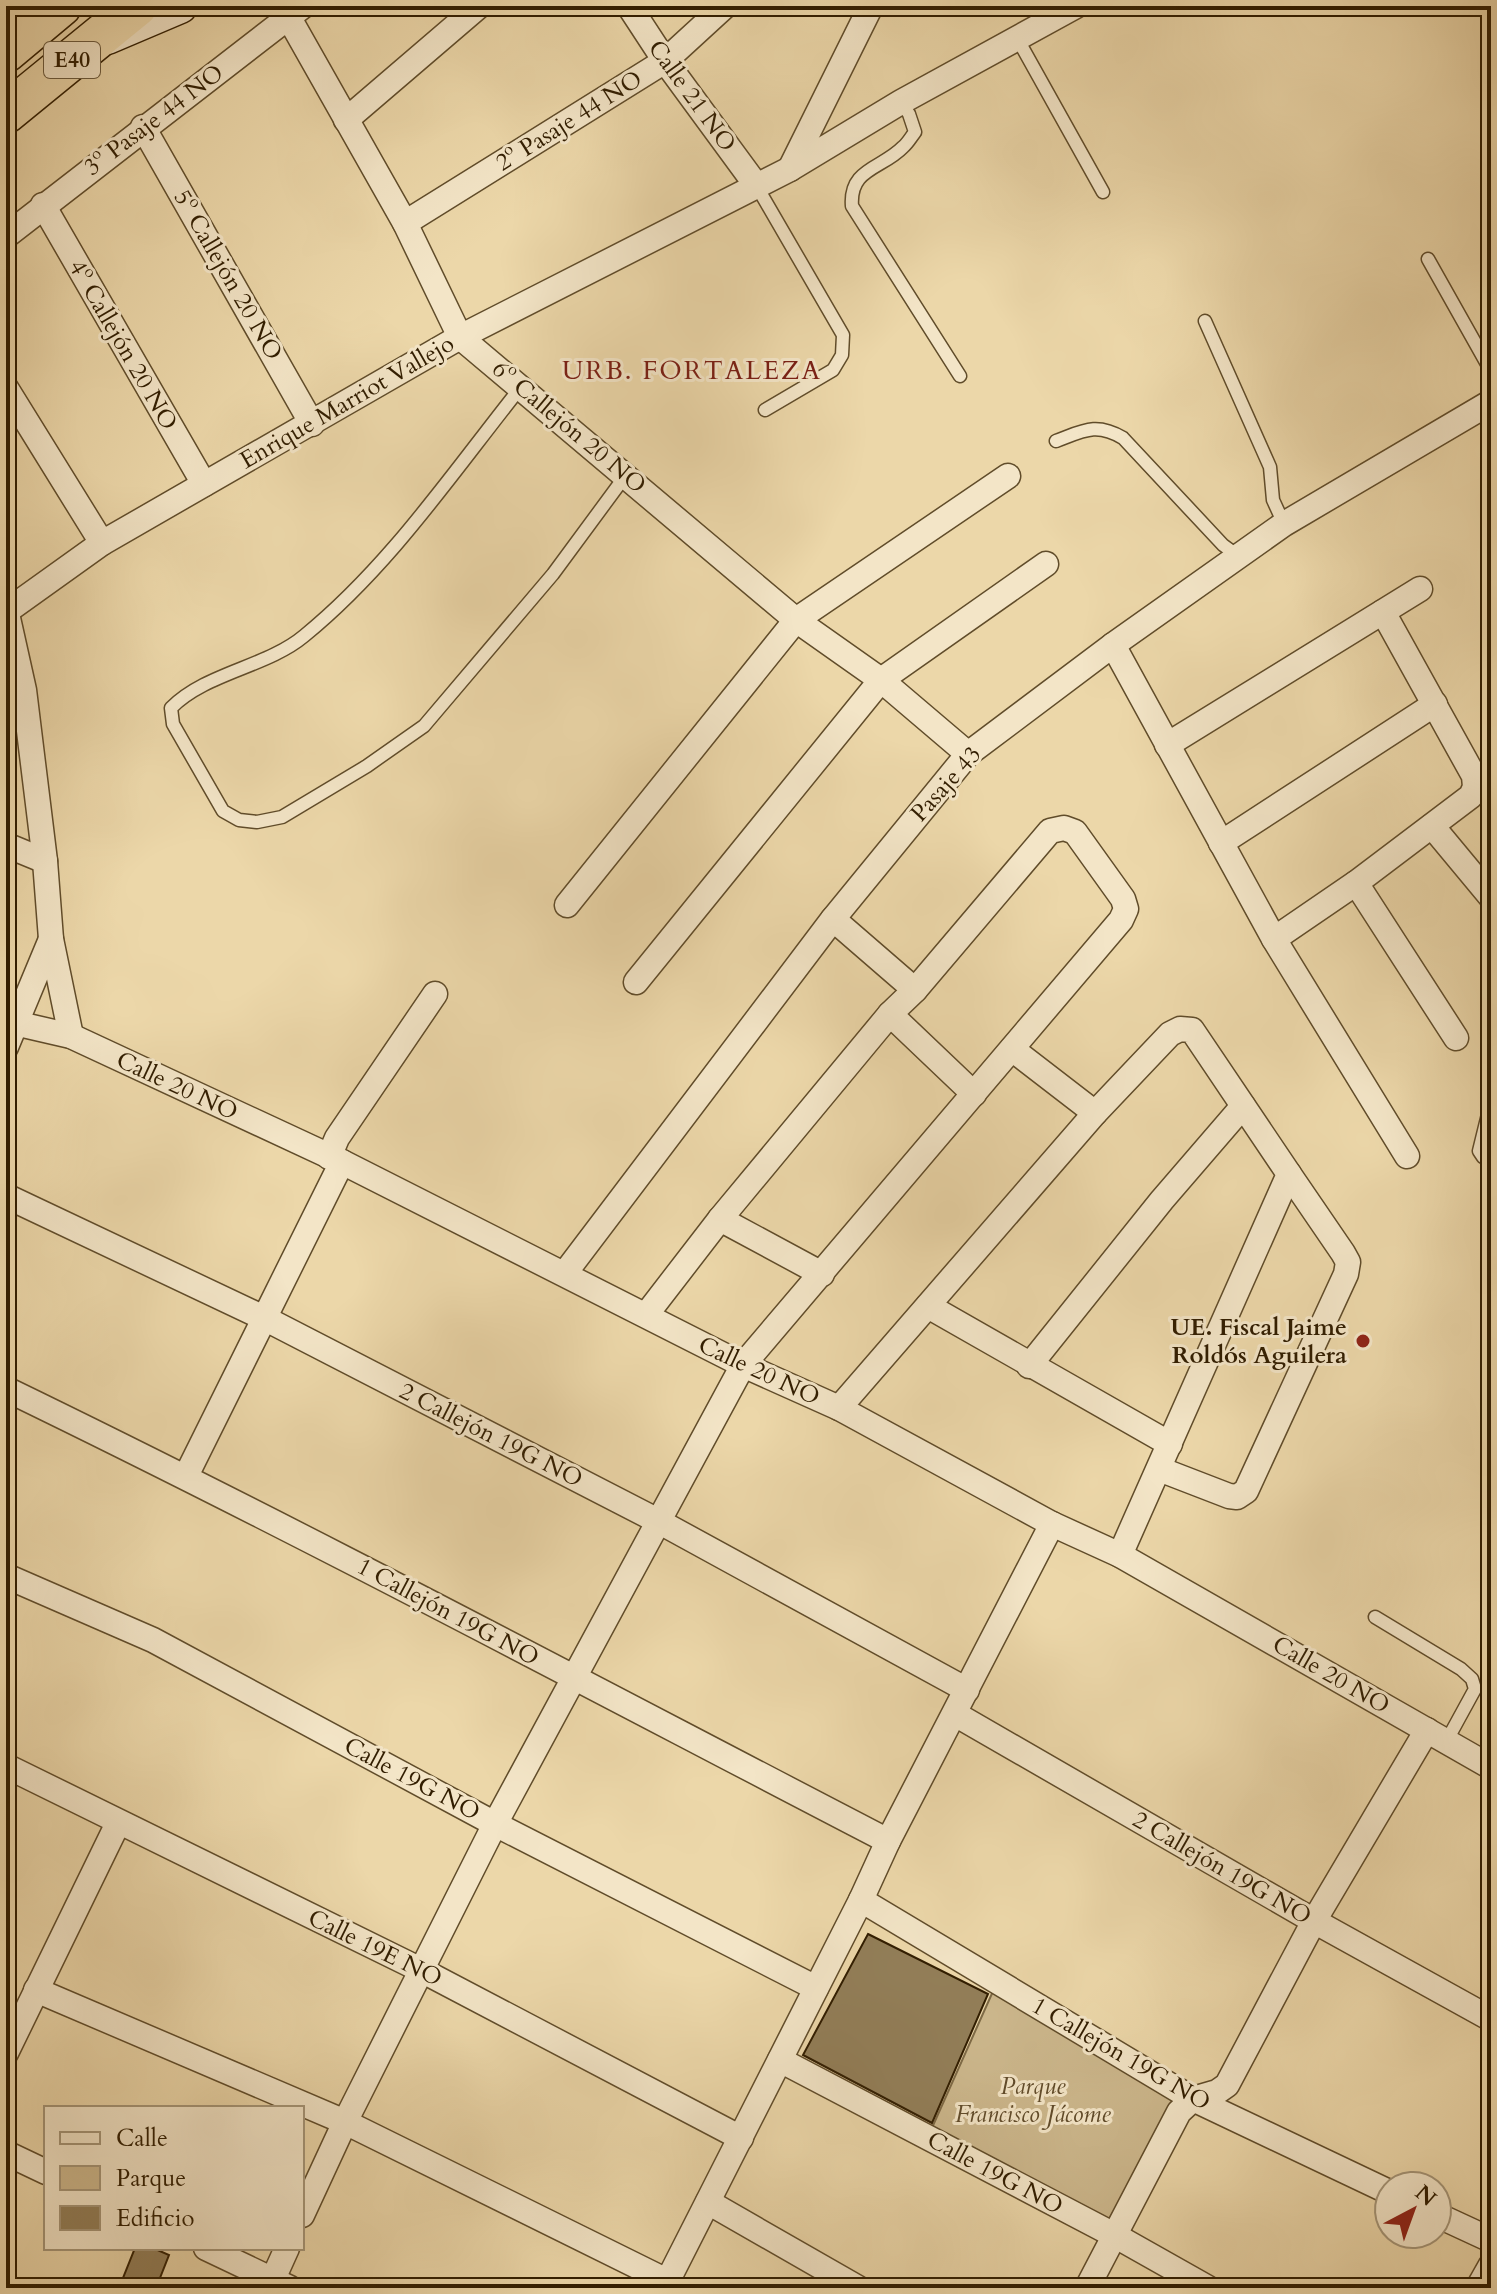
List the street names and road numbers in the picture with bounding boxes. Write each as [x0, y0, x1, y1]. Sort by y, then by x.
street label: Calle 21 NO [640, 34, 744, 158]
road number: E40 [44, 42, 100, 78]
street label: 3º Pasaje 44 NO [77, 57, 231, 183]
street label: 2º Pasaje 44 NO [489, 63, 649, 179]
street label: 5º Callejón 20 NO [166, 184, 290, 366]
street label: 4º Callejón 20 NO [61, 254, 185, 436]
street label: Enrique Marriot Vallejo [234, 327, 460, 477]
street label: 6º Callejón 20 NO [485, 353, 653, 501]
street label: Pasaje 43 [903, 739, 989, 829]
street label: Calle 20 NO [111, 1043, 243, 1129]
street label: Calle 20 NO [693, 1328, 825, 1414]
street label: 2 Callejón 19G NO [394, 1375, 588, 1495]
street label: 1 Callejón 19G NO [351, 1550, 545, 1674]
street label: Calle 20 NO [1266, 1628, 1396, 1722]
street label: Calle 19G NO [338, 1729, 486, 1829]
street label: 2 Callejón 19G NO [1126, 1803, 1318, 1933]
street label: Calle 19E NO [302, 1901, 448, 1995]
street label: 1 Callejón 19G NO [1025, 1989, 1217, 2119]
street label: Calle 19G NO [921, 2123, 1069, 2223]

